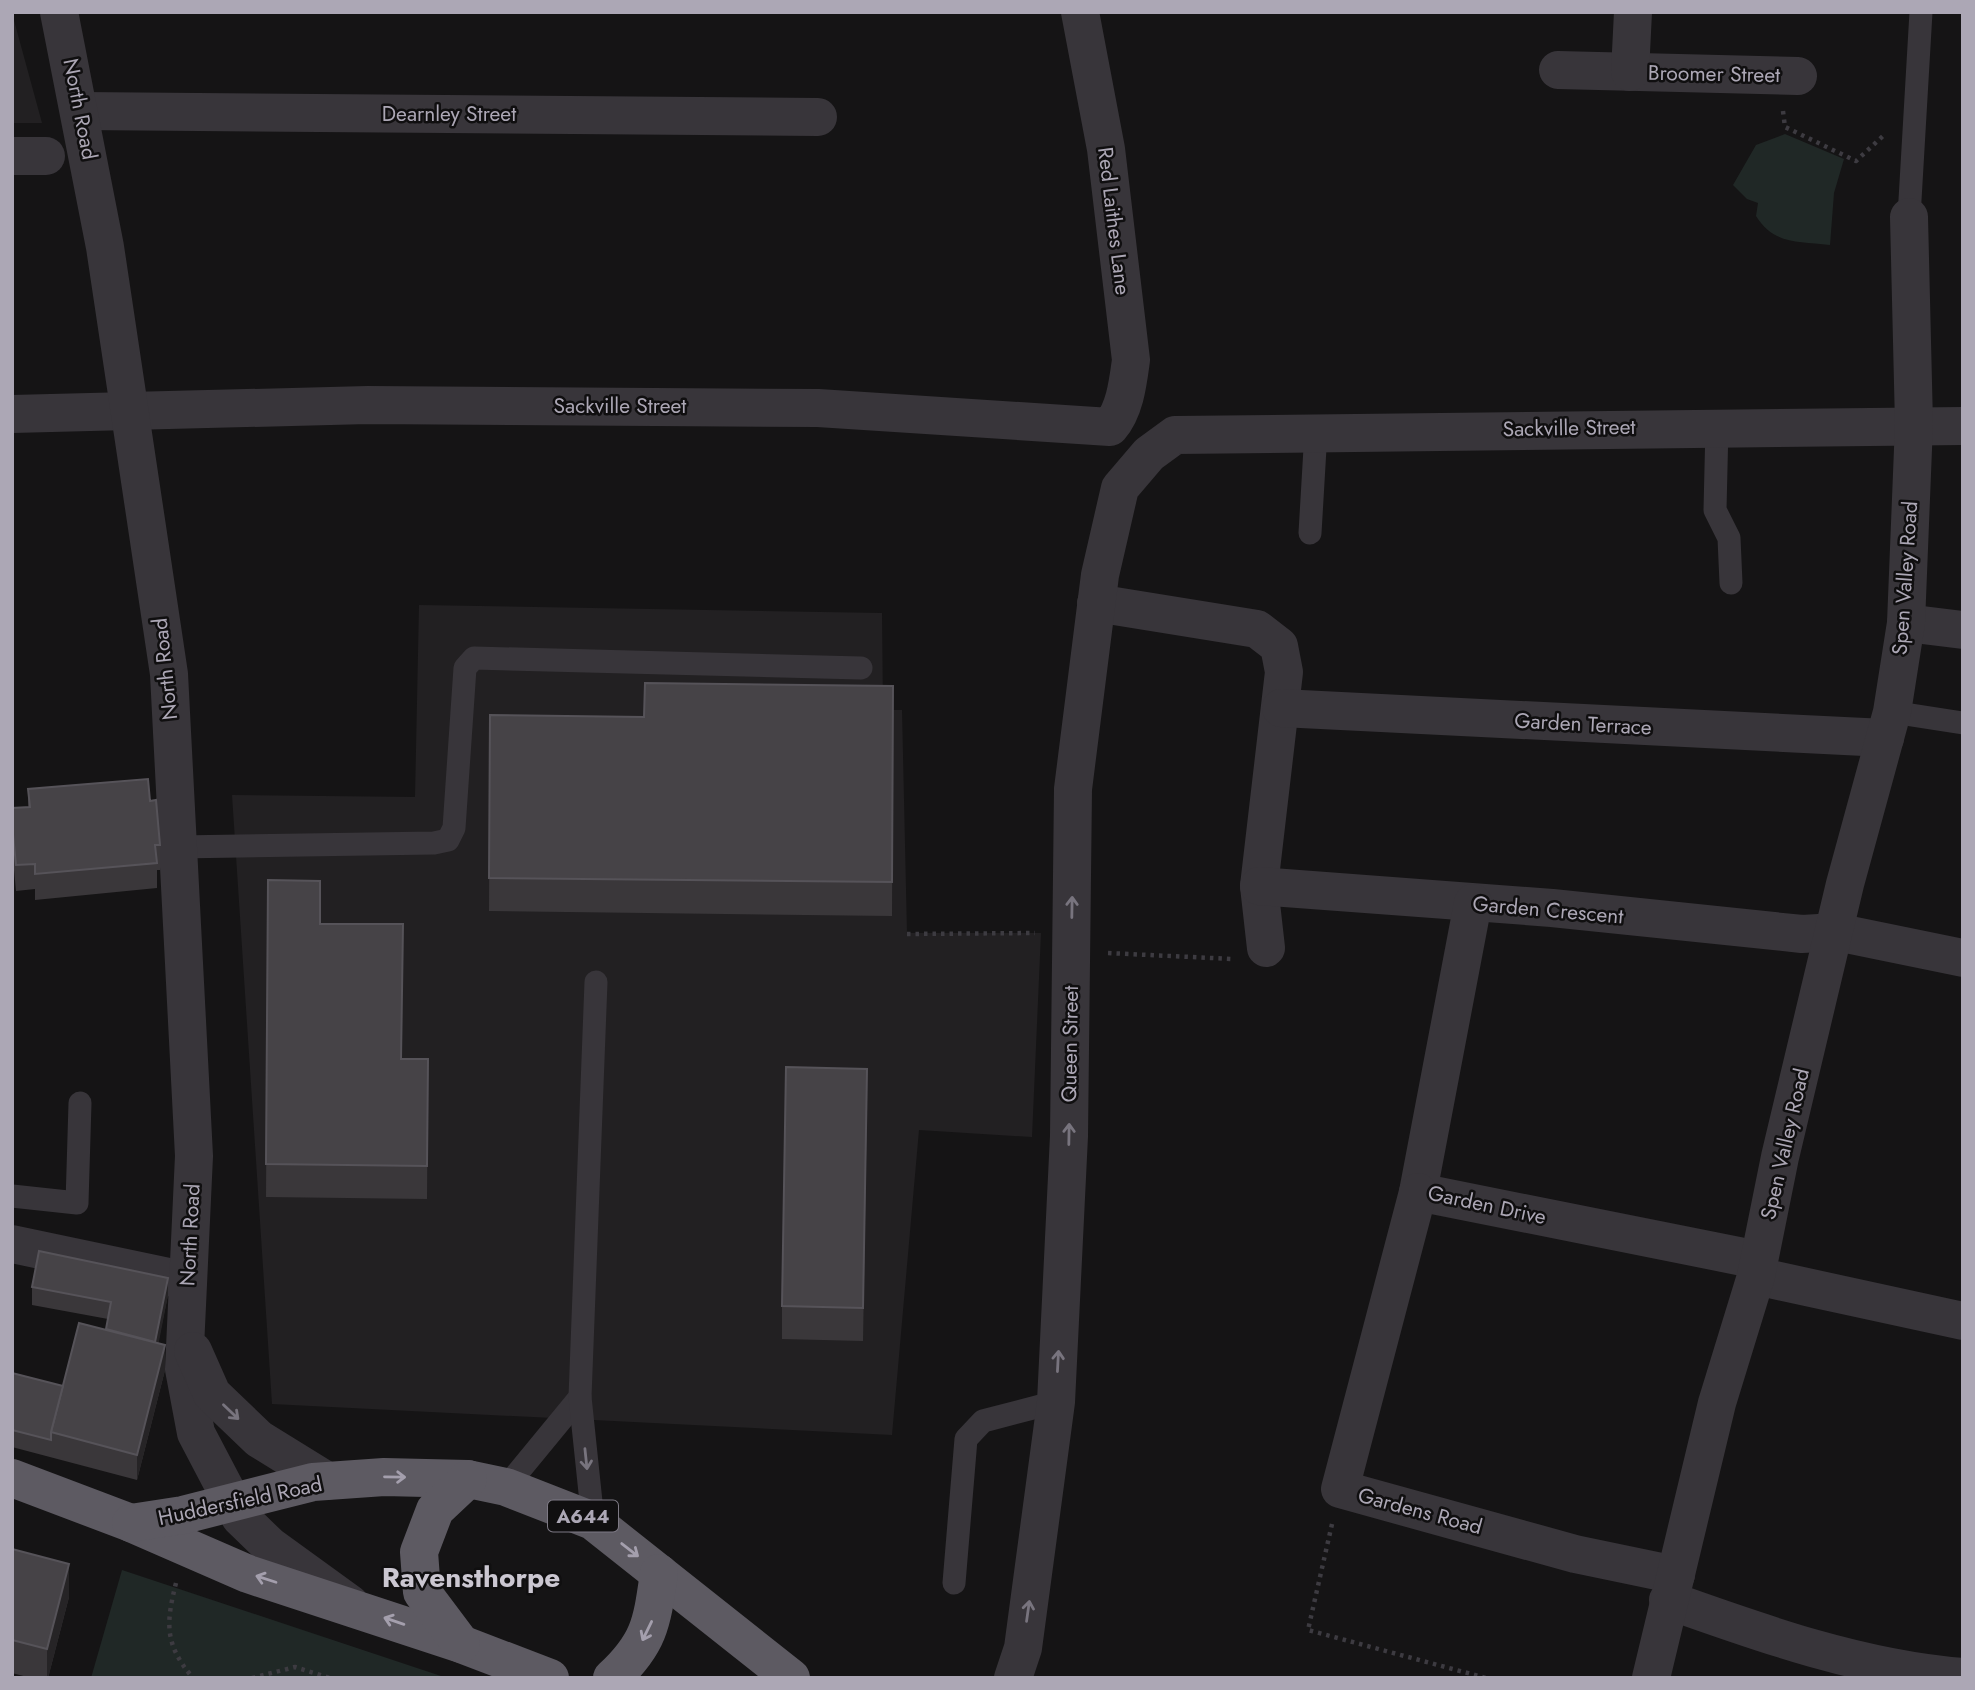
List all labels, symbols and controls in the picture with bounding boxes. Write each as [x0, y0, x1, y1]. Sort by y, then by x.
street label: North Road [55, 56, 105, 162]
street label: Broomer Street [1648, 58, 1780, 90]
street label: Dearnley Street [382, 99, 516, 129]
street label: Red Laithes Lane [1090, 145, 1138, 297]
street label: Sackville Street [554, 391, 686, 421]
street label: Sackville Street [1502, 412, 1636, 444]
street label: Spen Valley Road [1885, 500, 1925, 656]
street label: North Road [145, 616, 185, 722]
street label: Garden Terrace [1514, 705, 1653, 743]
street label: Garden Crescent [1471, 888, 1625, 932]
one-way arrow [1065, 895, 1079, 918]
street label: Queen Street [1054, 985, 1086, 1103]
street label: Spen Valley Road [1753, 1065, 1817, 1223]
one-way arrow [1062, 1123, 1076, 1146]
street label: Garden Drive [1425, 1178, 1549, 1232]
street label: North Road [172, 1183, 208, 1287]
one-way arrow [1052, 1350, 1065, 1373]
one-way arrow [223, 1404, 240, 1421]
one-way arrow [580, 1447, 593, 1470]
street label: Huddersfield Road [155, 1469, 325, 1533]
one-way arrow [383, 1471, 406, 1484]
street label: Gardens Road [1355, 1480, 1485, 1542]
road number: A644 [548, 1500, 618, 1532]
one-way arrow [620, 1542, 638, 1557]
district label: Ravensthorpe [382, 1557, 560, 1598]
one-way arrow [255, 1572, 277, 1585]
one-way arrow [1021, 1600, 1034, 1623]
one-way arrow [383, 1614, 405, 1627]
one-way arrow [640, 1620, 654, 1641]

